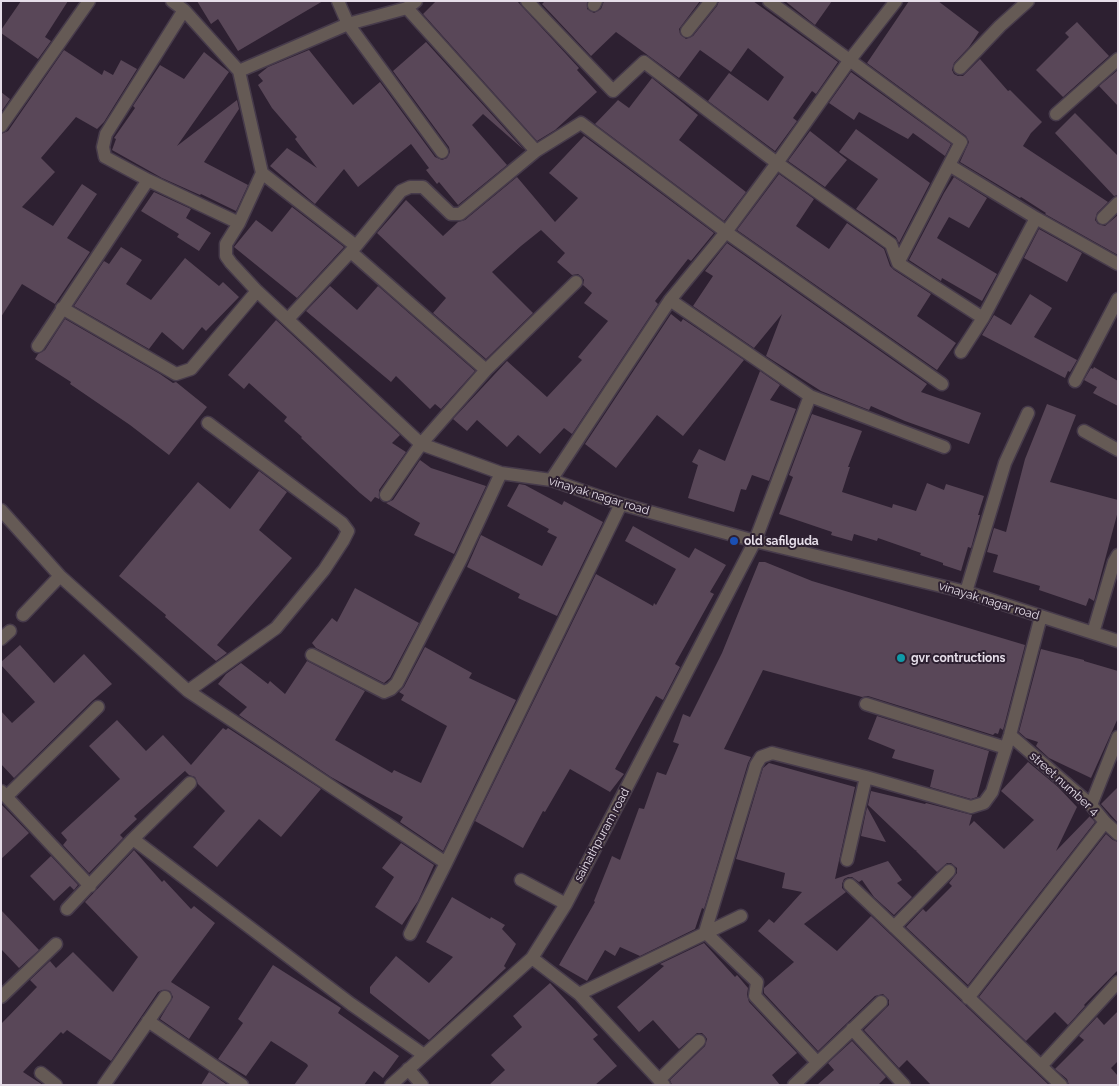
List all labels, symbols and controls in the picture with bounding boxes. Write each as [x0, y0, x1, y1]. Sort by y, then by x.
street label: vinayak nagar road [547, 474, 651, 518]
place label: old safilguda [744, 534, 819, 548]
marker: old safilguda [728, 535, 740, 547]
street label: vinayak nagar road [937, 579, 1041, 623]
place label: gvr contructions [911, 651, 1005, 665]
marker: gvr contructions [895, 652, 907, 664]
street label: street number 4 [1026, 749, 1102, 819]
street label: sainathpuram road [571, 786, 633, 884]

